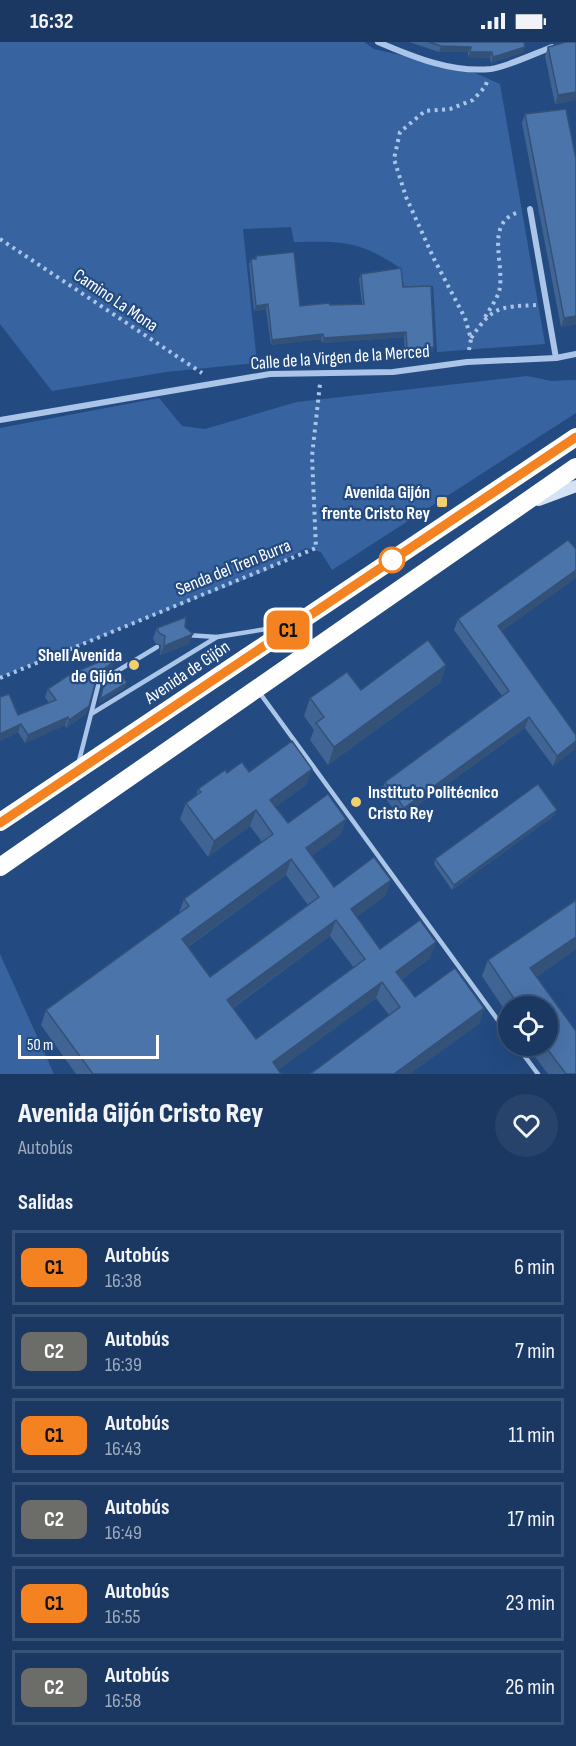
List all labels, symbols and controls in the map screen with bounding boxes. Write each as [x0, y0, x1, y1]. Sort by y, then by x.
text: 16:32 [30, 8, 73, 35]
street label: Camino La Mona [69, 264, 162, 336]
street label: Calle de la Virgen de la Merced [250, 341, 430, 374]
place label: Avenida Gijón frente Cristo Rey [321, 482, 431, 524]
marker: Avenida Gijón frente Cristo Rey [435, 495, 449, 509]
street label: Senda del Tren Burra [173, 535, 294, 600]
unlabelled marker [379, 547, 405, 573]
line badge: C1 [261, 610, 315, 650]
text: C1 [278, 618, 298, 643]
street label: Avenida de Gijón [140, 636, 234, 709]
place label: Shell Avenida de Gijón [38, 645, 122, 687]
marker: Shell Avenida de Gijón [127, 658, 141, 672]
place label: Instituto Politécnico Cristo Rey [368, 782, 499, 824]
marker: Instituto Politécnico Cristo Rey [349, 795, 363, 809]
map controls [498, 996, 558, 1056]
button: locate [498, 996, 558, 1056]
scale bar [18, 1032, 159, 1060]
text: 50 m [27, 1036, 53, 1055]
button: heart [495, 1094, 558, 1157]
text: Avenida Gijón Cristo Rey [18, 1097, 263, 1130]
text: Autobús [18, 1136, 73, 1160]
text: Salidas [18, 1189, 73, 1216]
text: Autobús [105, 1242, 169, 1269]
text: 6 min [514, 1254, 555, 1281]
text: C1 [44, 1255, 64, 1280]
text: 16:38 [105, 1269, 142, 1293]
text: Autobús [105, 1326, 169, 1353]
text: 7 min [515, 1338, 555, 1365]
text: C2 [44, 1339, 64, 1364]
text: 16:39 [105, 1353, 142, 1377]
text: Autobús [105, 1410, 169, 1437]
text: 11 min [508, 1422, 555, 1449]
text: C1 [44, 1423, 64, 1448]
text: 16:43 [105, 1437, 141, 1461]
text: Autobús [105, 1494, 169, 1521]
text: 17 min [507, 1506, 555, 1533]
text: C2 [44, 1507, 64, 1532]
text: 16:49 [105, 1521, 142, 1545]
text: Autobús [105, 1578, 169, 1605]
text: 23 min [506, 1590, 555, 1617]
text: C1 [44, 1591, 64, 1616]
text: 16:55 [105, 1605, 141, 1629]
text: Autobús [105, 1662, 169, 1689]
text: 26 min [505, 1674, 555, 1701]
text: C2 [44, 1675, 64, 1700]
text: 16:58 [105, 1689, 141, 1713]

